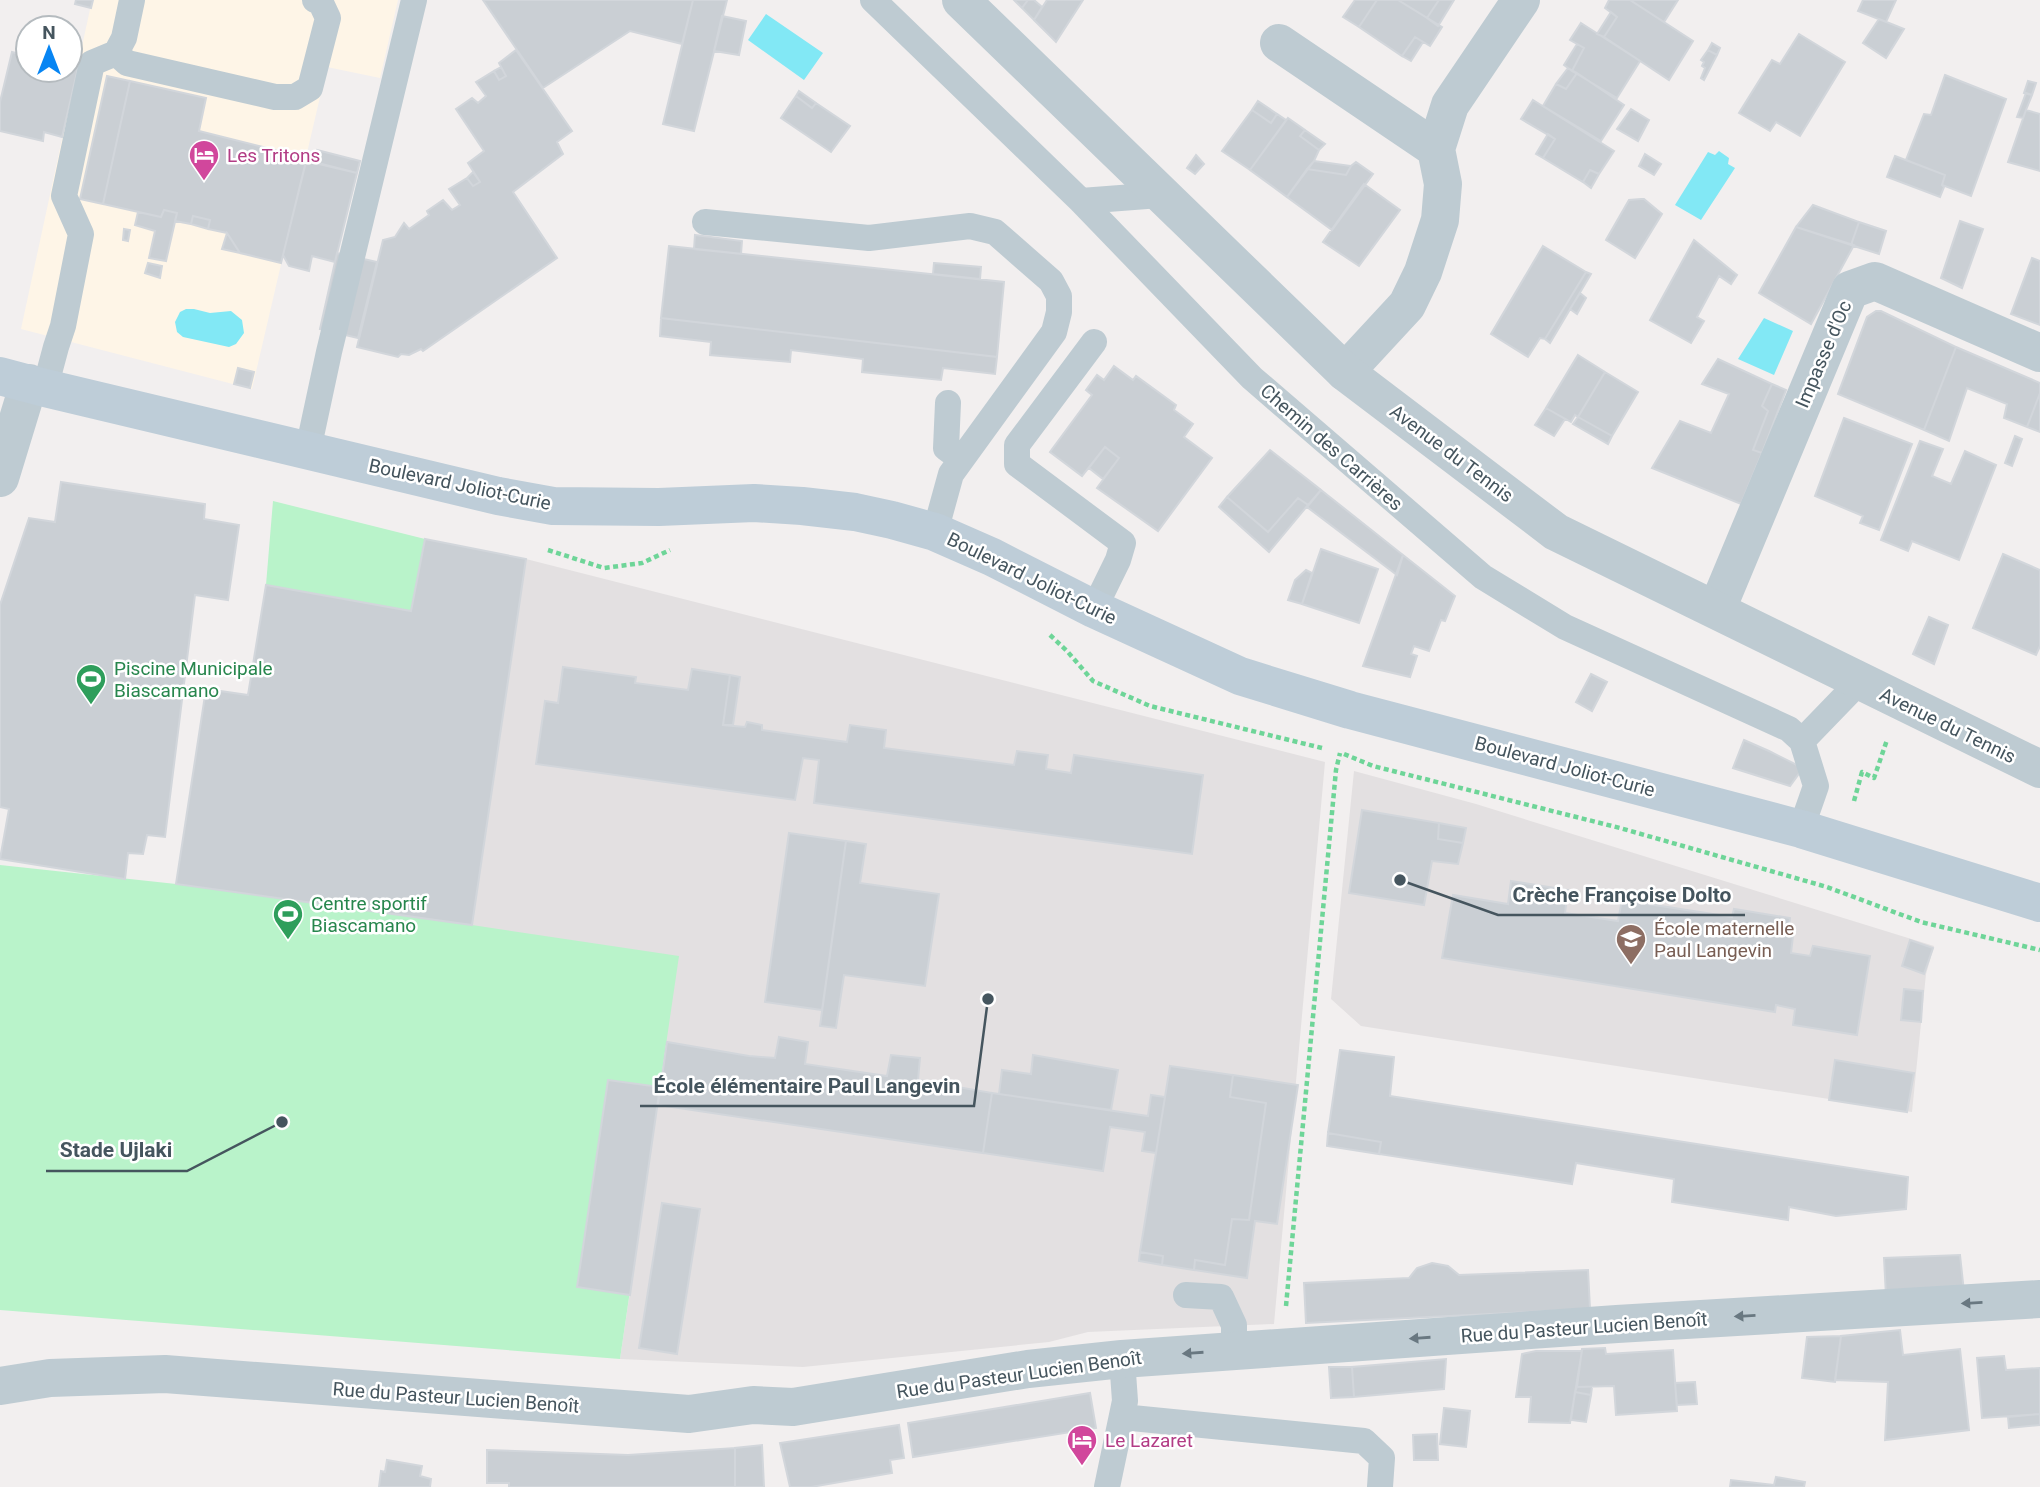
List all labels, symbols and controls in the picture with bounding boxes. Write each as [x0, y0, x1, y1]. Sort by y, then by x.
north arrow [14, 14, 84, 84]
text: N [42, 21, 56, 44]
hotel icon: Les Tritons [187, 138, 221, 182]
place label: Les Tritons [227, 144, 320, 167]
street label: Impasse d'Oc [1791, 297, 1856, 411]
street label: Chemin des Carrières [1256, 379, 1408, 515]
street label: Avenue du Tennis [1386, 400, 1518, 507]
street label: Boulevard Joliot-Curie [367, 454, 553, 515]
street label: Boulevard Joliot-Curie [943, 527, 1120, 629]
place label: Piscine Municipale Biascamano [114, 657, 273, 702]
sports icon: Piscine Municipale Biascamano [74, 662, 108, 706]
street label: Avenue du Tennis [1876, 683, 2019, 768]
street label: Boulevard Joliot-Curie [1472, 731, 1658, 802]
callout: Crèche Françoise Dolto [1498, 873, 1745, 915]
text: Crèche Françoise Dolto [1513, 883, 1732, 907]
place label: Centre sportif Biascamano [311, 892, 427, 937]
sports icon: Centre sportif Biascamano [271, 897, 305, 941]
place label: École maternelle Paul Langevin [1654, 917, 1794, 962]
school or university icon: École maternelle Paul Langevin [1614, 922, 1648, 966]
callout: École élémentaire Paul Langevin [640, 1064, 974, 1106]
text: École élémentaire Paul Langevin [654, 1074, 960, 1098]
callout: Stade Ujlaki [46, 1129, 187, 1171]
text: Stade Ujlaki [60, 1138, 172, 1162]
one-way arrow [1961, 1298, 1983, 1309]
street label: Rue du Pasteur Lucien Benoît [1460, 1307, 1708, 1348]
one-way arrow [1734, 1311, 1756, 1322]
one-way arrow [1409, 1333, 1431, 1344]
street label: Rue du Pasteur Lucien Benoît [895, 1346, 1143, 1403]
one-way arrow [1182, 1348, 1204, 1359]
street label: Rue du Pasteur Lucien Benoît [332, 1377, 580, 1418]
hotel icon: Le Lazaret [1065, 1423, 1099, 1467]
place label: Le Lazaret [1105, 1429, 1193, 1452]

